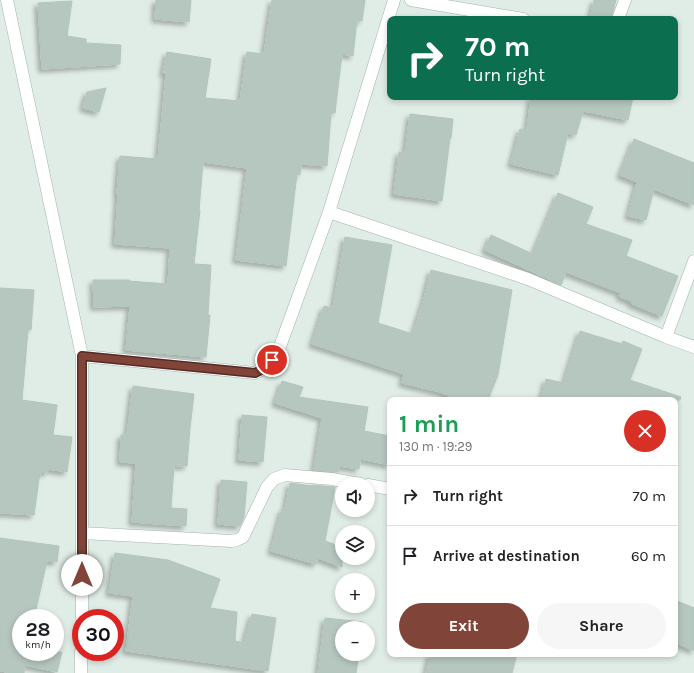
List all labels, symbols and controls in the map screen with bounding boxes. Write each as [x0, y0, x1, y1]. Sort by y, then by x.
text: 70 m [465, 30, 530, 63]
icon: right [399, 32, 451, 84]
text: Turn right [465, 64, 545, 86]
pin [255, 343, 289, 377]
icon: arrive [261, 349, 283, 371]
text: 1 min [399, 410, 459, 438]
button: close [624, 410, 666, 452]
text: 130 m · 19:29 [399, 439, 472, 454]
map controls [335, 477, 375, 661]
button: sound [335, 477, 375, 517]
icon: right [399, 485, 421, 507]
text: Turn right [433, 487, 503, 505]
text: 70 m [632, 487, 666, 505]
button: layers [335, 525, 375, 565]
icon: arrive [399, 545, 421, 567]
text: Arrive at destination [433, 547, 580, 565]
text: 60 m [631, 547, 666, 565]
position arrow [61, 554, 103, 596]
button: + [335, 573, 375, 613]
button: Exit [399, 603, 529, 649]
button: Share [537, 603, 666, 649]
speed limit sign: 30 [72, 609, 124, 661]
text: 28 [25, 618, 51, 641]
button: − [335, 621, 375, 661]
text: km/h [25, 639, 51, 651]

